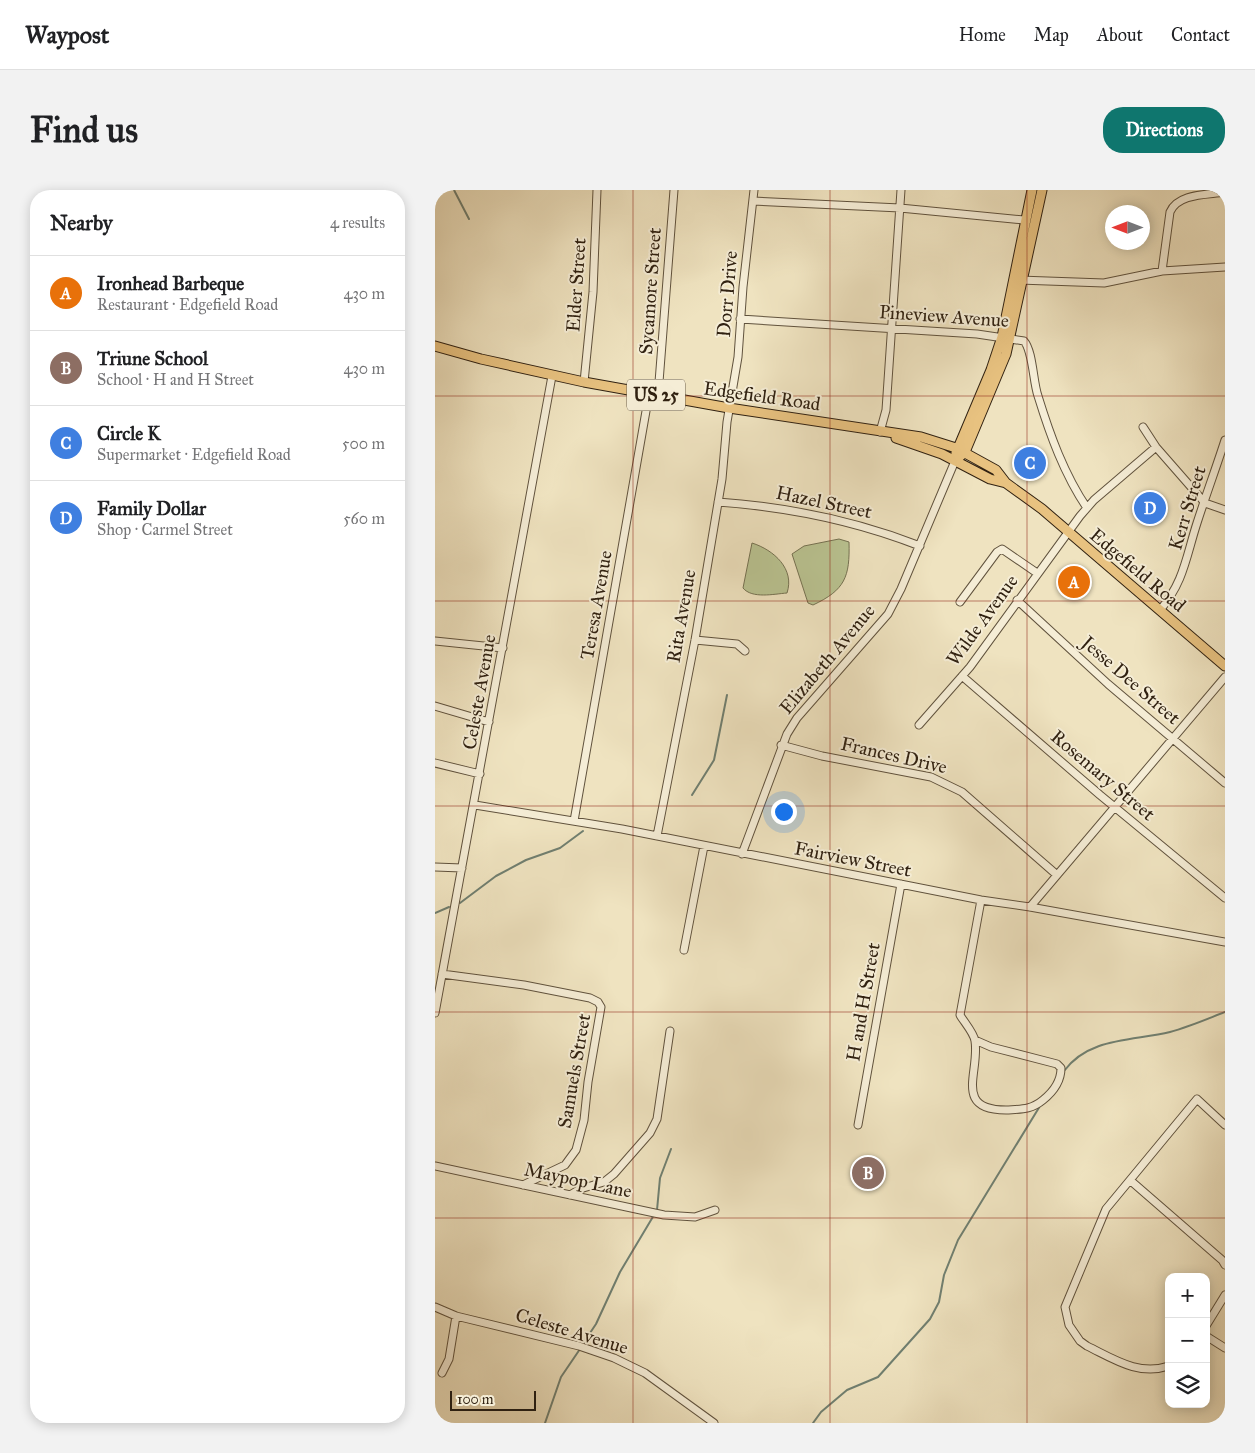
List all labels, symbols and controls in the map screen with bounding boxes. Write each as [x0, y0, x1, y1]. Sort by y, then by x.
text: Waypost [25, 20, 109, 50]
text: Home [959, 24, 1006, 46]
text: Map [1034, 24, 1069, 46]
text: About [1097, 24, 1143, 46]
text: Contact [1171, 24, 1230, 46]
button: Directions [1103, 107, 1225, 153]
text: Find us [30, 109, 138, 152]
north arrow [1105, 205, 1150, 250]
text: Nearby [50, 210, 113, 236]
text: 4 results [330, 213, 385, 232]
street label: Sycamore Street [634, 226, 666, 355]
street label: Elder Street [561, 237, 591, 333]
street label: Dorr Drive [712, 250, 742, 338]
text: Ironhead Barbeque [97, 272, 244, 295]
text: A [61, 284, 71, 303]
text: 430 m [343, 284, 385, 303]
text: Restaurant · Edgefield Road [97, 295, 278, 314]
street label: Pineview Avenue [878, 300, 1010, 332]
text: Triune School [97, 347, 208, 370]
text: B [61, 359, 71, 378]
text: 430 m [343, 359, 385, 378]
text: School · H and H Street [97, 370, 254, 389]
street label: Edgefield Road [702, 376, 822, 417]
road number: US 25 [627, 380, 685, 410]
text: Circle K [97, 422, 161, 445]
text: C [61, 434, 71, 453]
text: 500 m [342, 434, 385, 453]
pin: C [1014, 444, 1046, 482]
text: Supermarket · Edgefield Road [97, 445, 291, 464]
street label: Kerr Street [1163, 463, 1211, 553]
street label: Hazel Street [774, 481, 874, 523]
pin: D [1134, 489, 1166, 527]
text: Family Dollar [97, 497, 206, 520]
text: D [60, 509, 72, 528]
text: 560 m [343, 509, 385, 528]
text: Shop · Carmel Street [97, 520, 233, 539]
street label: Edgefield Road [1085, 523, 1191, 618]
street label: Teresa Avenue [575, 549, 617, 661]
pin: A [1058, 563, 1090, 601]
street label: Rita Avenue [661, 567, 701, 664]
street label: Wilde Avenue [941, 570, 1023, 670]
street label: Elizabeth Avenue [774, 599, 880, 719]
street label: Jesse Dee Street [1075, 630, 1185, 730]
street label: Celeste Avenue [458, 633, 500, 751]
street label: Rosemary Street [1046, 725, 1160, 825]
street label: Frances Drive [839, 732, 949, 778]
your location [771, 799, 797, 825]
street label: Fairview Street [793, 836, 914, 882]
street label: H and H Street [841, 941, 885, 1063]
street label: Samuels Street [553, 1012, 595, 1130]
pin: B [852, 1154, 884, 1192]
street label: Maypop Lane [522, 1157, 634, 1203]
map controls [1165, 1273, 1210, 1408]
button: + [1165, 1273, 1210, 1318]
street label: Celeste Avenue [513, 1303, 631, 1359]
button: − [1165, 1318, 1210, 1363]
button: layers [1165, 1363, 1210, 1408]
scale bar [450, 1388, 536, 1411]
text: 100 m [457, 1391, 494, 1408]

